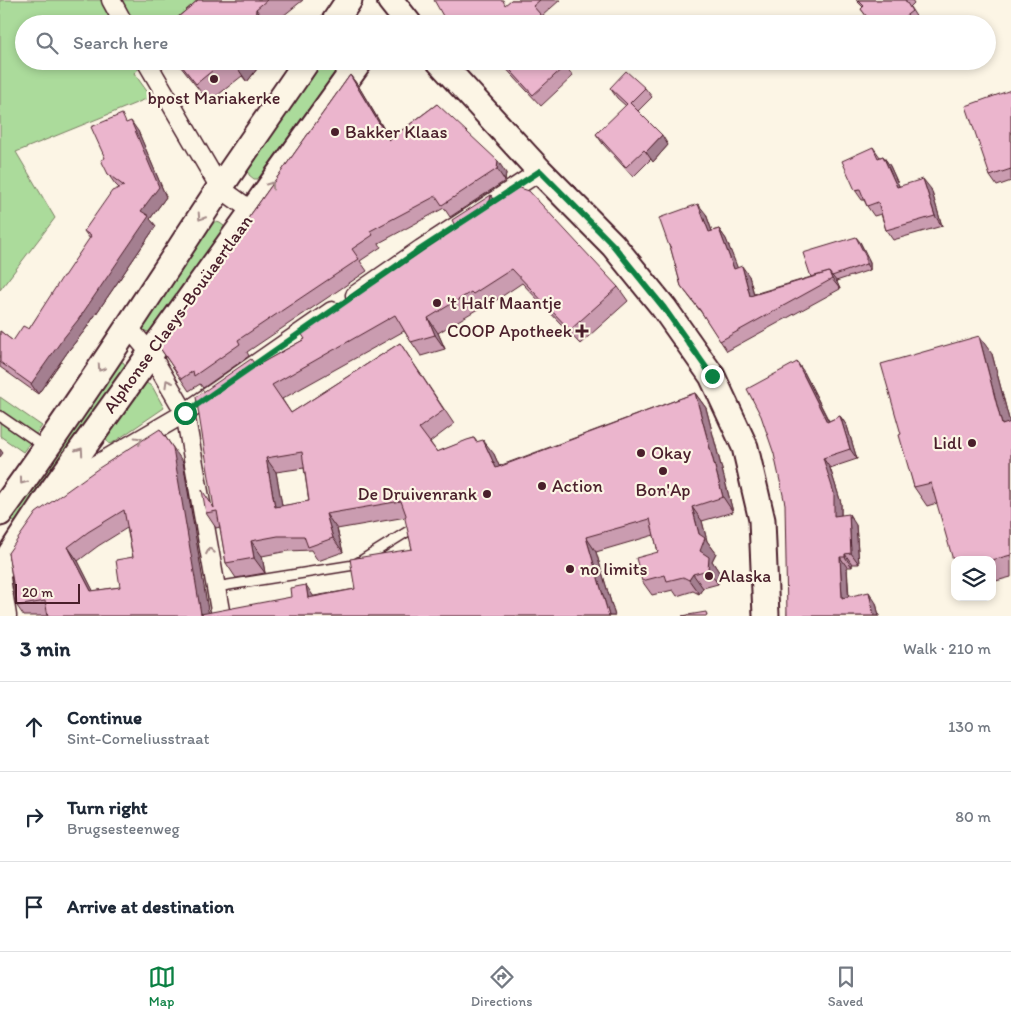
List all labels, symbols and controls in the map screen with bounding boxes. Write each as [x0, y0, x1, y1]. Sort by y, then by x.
search box [15, 15, 996, 70]
icon: search [33, 29, 61, 57]
text: Search here [73, 31, 168, 54]
marker: bpost Mariakerke [208, 73, 220, 85]
place label: bpost Mariakerke [148, 87, 280, 109]
place label: Bakker Klaas [345, 121, 448, 143]
marker: Bakker Klaas [329, 126, 341, 138]
one-way arrow [265, 182, 273, 191]
street label: Alphonse Claeys-Bouüaertlaan [99, 211, 257, 417]
one-way arrow [198, 212, 207, 221]
place label: 't Half Maantje [447, 292, 562, 314]
marker: 't Half Maantje [431, 297, 443, 309]
place label: COOP Apotheek [447, 320, 573, 342]
marker: COOP Apotheek [576, 325, 588, 337]
one-way arrow [98, 362, 107, 372]
route end [701, 365, 724, 388]
one-way arrow [164, 379, 174, 388]
route start [174, 402, 197, 425]
place label: Lidl [933, 432, 962, 454]
one-way arrow [134, 436, 143, 446]
marker: Lidl [966, 437, 978, 449]
place label: Okay [651, 442, 692, 464]
one-way arrow [74, 447, 83, 457]
marker: Okay [635, 447, 647, 459]
marker: Bon'Ap [657, 465, 669, 477]
one-way arrow [21, 475, 29, 484]
place label: Action [552, 475, 603, 497]
place label: Bon'Ap [636, 479, 691, 501]
marker: Action [536, 480, 548, 492]
place label: De Druivenrank [357, 483, 478, 505]
marker: De Druivenrank [481, 488, 493, 500]
one-way arrow [205, 546, 215, 555]
map controls [951, 556, 996, 601]
button: layers [951, 556, 996, 601]
place label: no limits [580, 558, 648, 580]
marker: no limits [564, 563, 576, 575]
place label: Alaska [719, 565, 771, 587]
marker: Alaska [703, 570, 715, 582]
scale bar [15, 581, 80, 604]
text: 20 m [22, 584, 53, 601]
text: 3 min [20, 636, 70, 661]
text: Walk · 210 m [903, 639, 991, 658]
text: Continue [67, 706, 142, 729]
icon: ahead [20, 713, 48, 741]
text: 130 m [948, 717, 991, 736]
text: Sint-Corneliusstraat [67, 729, 210, 748]
text: Turn right [67, 796, 148, 819]
icon: right [20, 803, 48, 831]
text: 80 m [955, 807, 991, 826]
text: Brugsesteenweg [67, 819, 180, 838]
icon: arrive [20, 893, 48, 921]
text: Arrive at destination [67, 895, 234, 918]
tab: Map [148, 963, 176, 1010]
tab: Directions [471, 963, 532, 1010]
tab: Saved [828, 963, 863, 1010]

